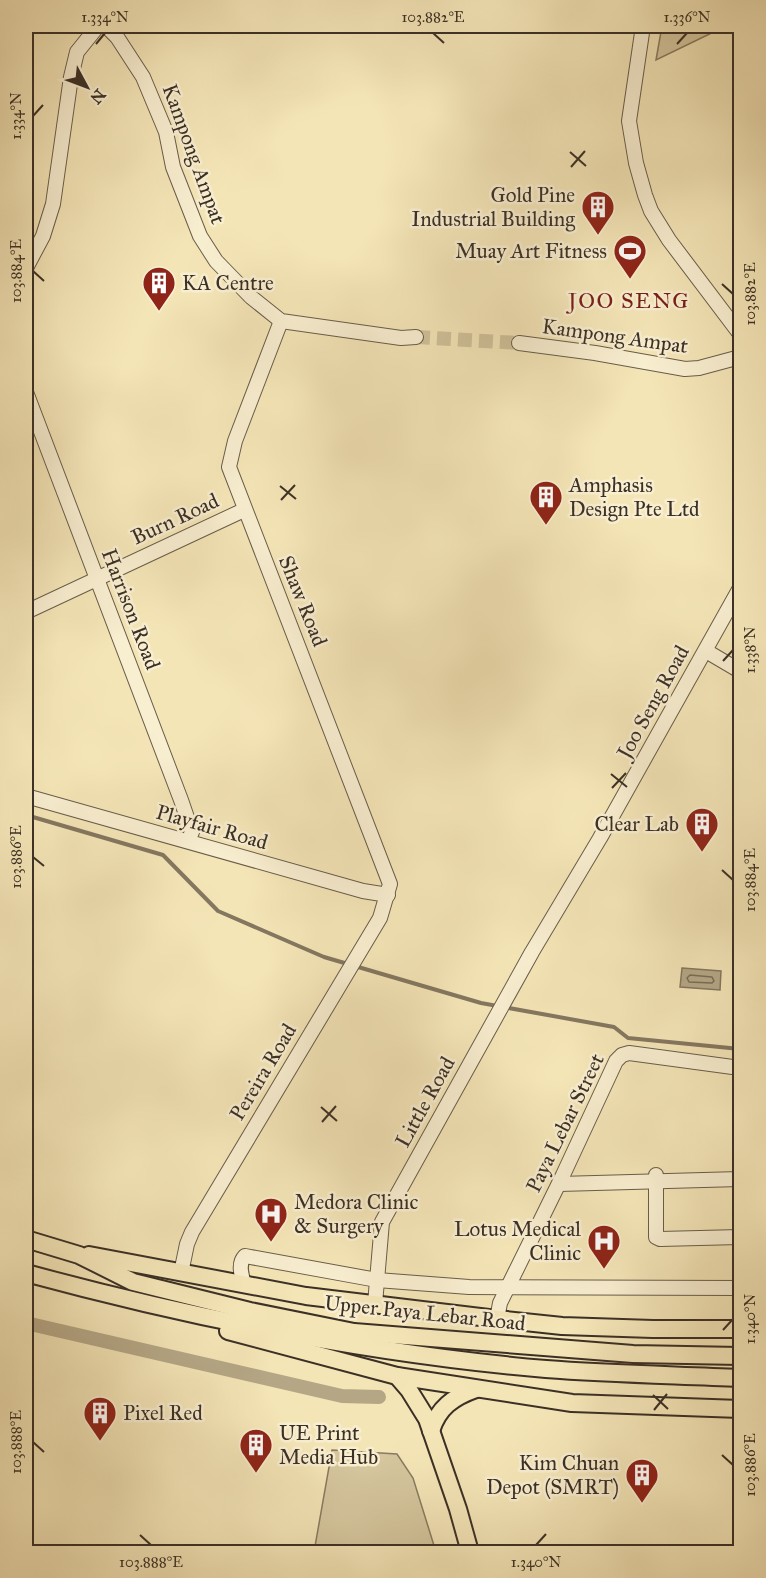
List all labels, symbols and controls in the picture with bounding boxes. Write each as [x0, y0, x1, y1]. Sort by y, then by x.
text: 1.334°N [81, 8, 129, 26]
text: 103.882°E [401, 8, 465, 26]
text: 1.336°N [664, 8, 711, 26]
north arrow [57, 57, 117, 117]
street label: Kampong Ampat [157, 81, 232, 228]
text: N [86, 85, 110, 108]
text: 1.334°N [7, 92, 25, 140]
place label: Gold Pine Industrial Building [411, 182, 575, 232]
building icon: Gold Pine Industrial Building [580, 189, 616, 236]
sports icon: Muay Art Fitness [612, 233, 648, 280]
place label: Muay Art Fitness [455, 238, 607, 264]
text: 103.884°E [7, 239, 25, 303]
text: 103.882°E [741, 262, 759, 326]
building icon: KA Centre [141, 265, 177, 312]
place label: KA Centre [182, 270, 274, 296]
district label: JOO SENG [566, 287, 690, 314]
street label: Kampong Ampat [540, 313, 690, 359]
place label: Amphasis Design Pte Ltd [568, 472, 700, 522]
building icon: Amphasis Design Pte Ltd [528, 479, 564, 526]
street label: Burn Road [127, 487, 223, 551]
street label: Harrison Road [96, 545, 166, 674]
street label: Shaw Road [273, 552, 333, 651]
text: 1.338°N [741, 626, 759, 674]
street label: Joo Seng Road [610, 641, 695, 765]
street label: Playfair Road [153, 799, 271, 855]
building icon: Clear Lab [684, 806, 720, 853]
place label: Clear Lab [594, 811, 679, 837]
text: 103.886°E [7, 825, 25, 889]
text: 103.884°E [741, 848, 759, 912]
street label: Pereira Road [224, 1018, 302, 1125]
street label: Paya Lebar Street [520, 1049, 610, 1197]
street label: Little Road [389, 1052, 461, 1152]
place label: Medora Clinic & Surgery [294, 1189, 418, 1239]
hospital icon: Medora Clinic & Surgery [253, 1196, 289, 1243]
place label: Lotus Medical Clinic [454, 1216, 581, 1266]
hospital icon: Lotus Medical Clinic [586, 1223, 622, 1270]
street label: Upper Paya Lebar Road [323, 1289, 527, 1337]
text: 1.340°N [741, 1294, 759, 1344]
building icon: Pixel Red [82, 1395, 118, 1442]
place label: Pixel Red [123, 1400, 203, 1426]
text: 103.888°E [7, 1410, 25, 1474]
place label: UE Print Media Hub [279, 1420, 378, 1470]
building icon: UE Print Media Hub [238, 1427, 274, 1474]
text: 103.886°E [741, 1433, 759, 1497]
place label: Kim Chuan Depot (SMRT) [486, 1450, 619, 1500]
building icon: Kim Chuan Depot (SMRT) [624, 1457, 660, 1504]
text: 103.888°E [119, 1553, 183, 1571]
text: 1.340°N [511, 1553, 561, 1571]

